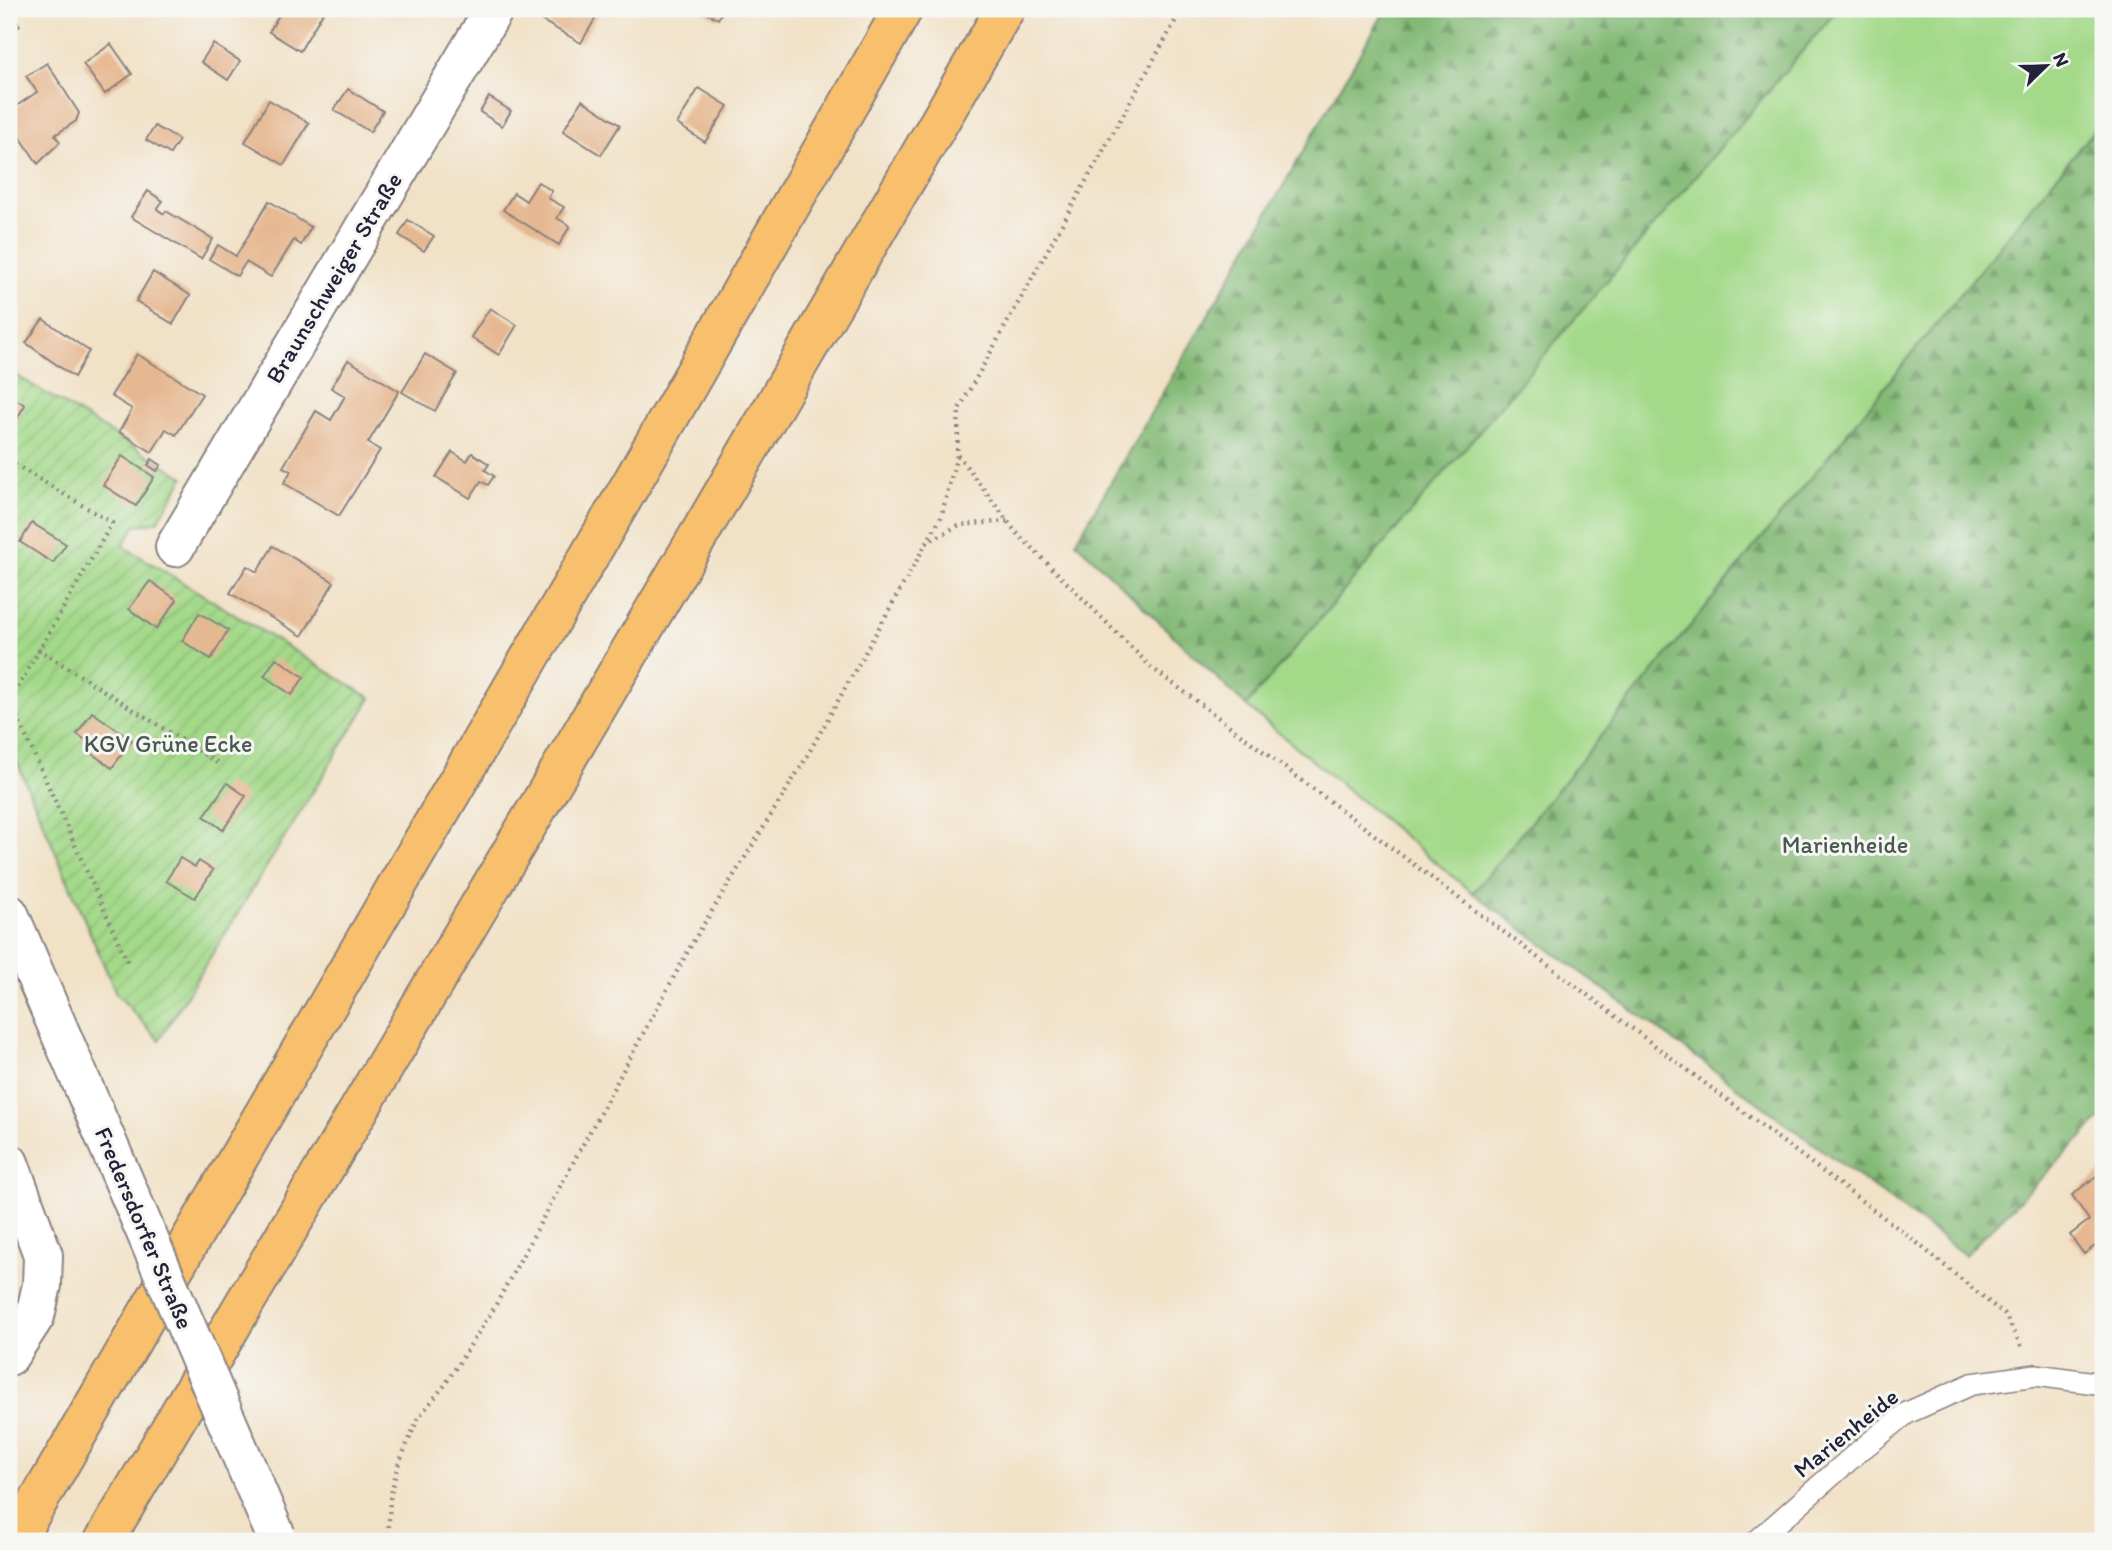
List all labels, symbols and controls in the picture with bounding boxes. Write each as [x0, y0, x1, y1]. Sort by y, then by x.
north arrow [2010, 32, 2080, 102]
text: N [2048, 49, 2074, 70]
street label: Braunschweiger Straße [259, 167, 408, 388]
park label: KGV Grüne Ecke [84, 729, 252, 758]
park label: Marienheide [1782, 830, 1908, 859]
street label: Fredersdorfer Straße [89, 1122, 200, 1333]
street label: Marienheide [1787, 1382, 1904, 1484]

